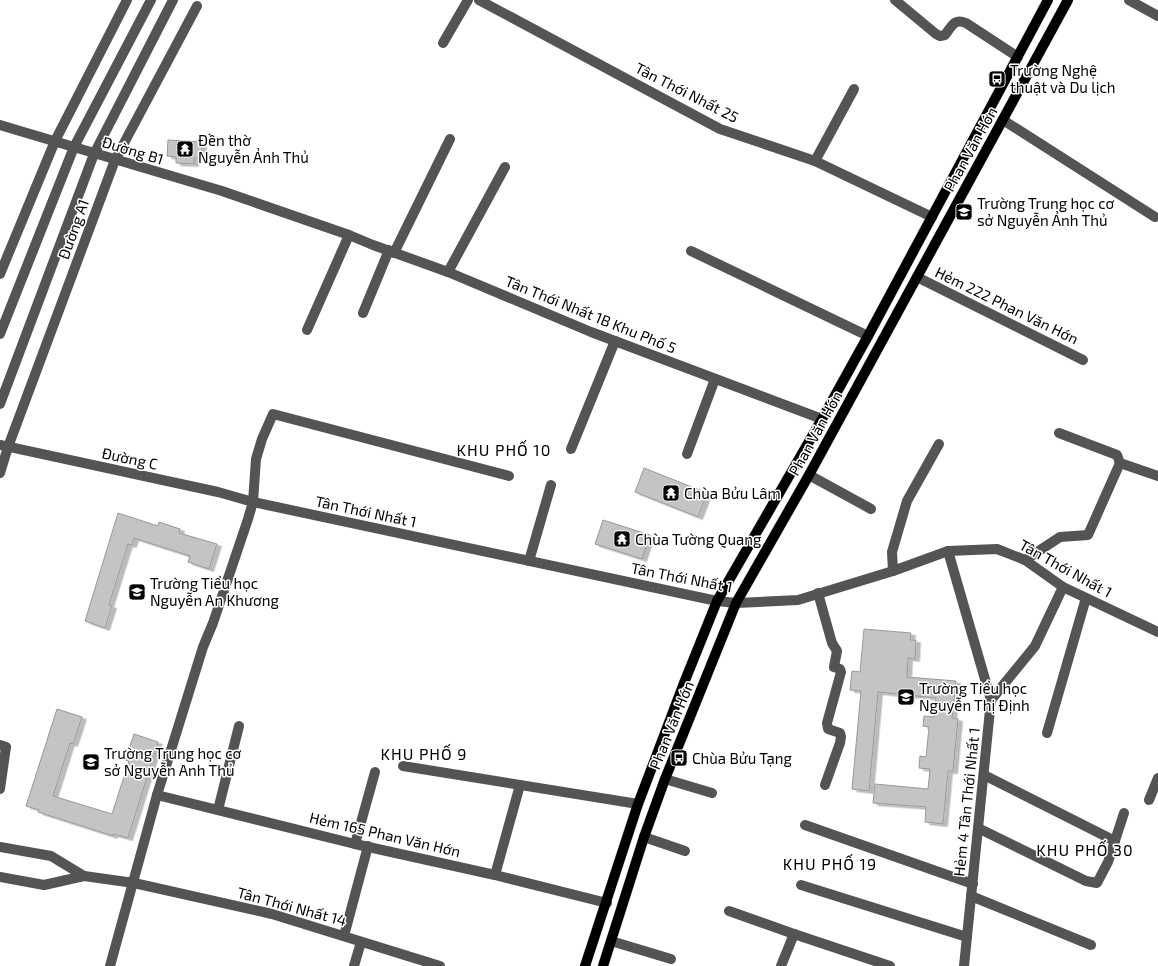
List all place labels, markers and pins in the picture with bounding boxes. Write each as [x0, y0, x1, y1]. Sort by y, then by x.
place label: Trường Nghệ thuật và Du lịch [1010, 61, 1115, 96]
bus stop icon: Trường Nghệ thuật và Du lịch [987, 69, 1007, 89]
place label: Đền thờ Nguyễn Ảnh Thủ [198, 131, 309, 166]
temple icon: Đền thờ Nguyễn Ảnh Thủ [175, 139, 195, 159]
place label: Trường Trung học cơ sở Nguyễn Ảnh Thủ [977, 194, 1115, 229]
school or university icon: Trường Trung học cơ sở Nguyễn Ảnh Thủ [954, 202, 974, 222]
temple icon: Chùa Bửu Lâm [661, 483, 681, 503]
place label: Chùa Bửu Lâm [684, 484, 781, 502]
temple icon: Chùa Tường Quang [612, 529, 632, 549]
place label: Chùa Tường Quang [635, 530, 762, 549]
place label: Trường Tiểu học Nguyễn An Khương [150, 574, 279, 609]
school or university icon: Trường Tiểu học Nguyễn An Khương [127, 582, 147, 602]
place label: Trường Tiểu học Nguyễn Thị Định [919, 679, 1030, 714]
school or university icon: Trường Tiểu học Nguyễn Thị Định [896, 687, 916, 707]
place label: Trường Trung học cơ sở Nguyễn Anh Thủ [104, 744, 242, 779]
bus stop icon: Chùa Bửu Tạng [669, 748, 689, 768]
place label: Chùa Bửu Tạng [692, 749, 792, 767]
school or university icon: Trường Trung học cơ sở Nguyễn Anh Thủ [81, 752, 101, 772]

